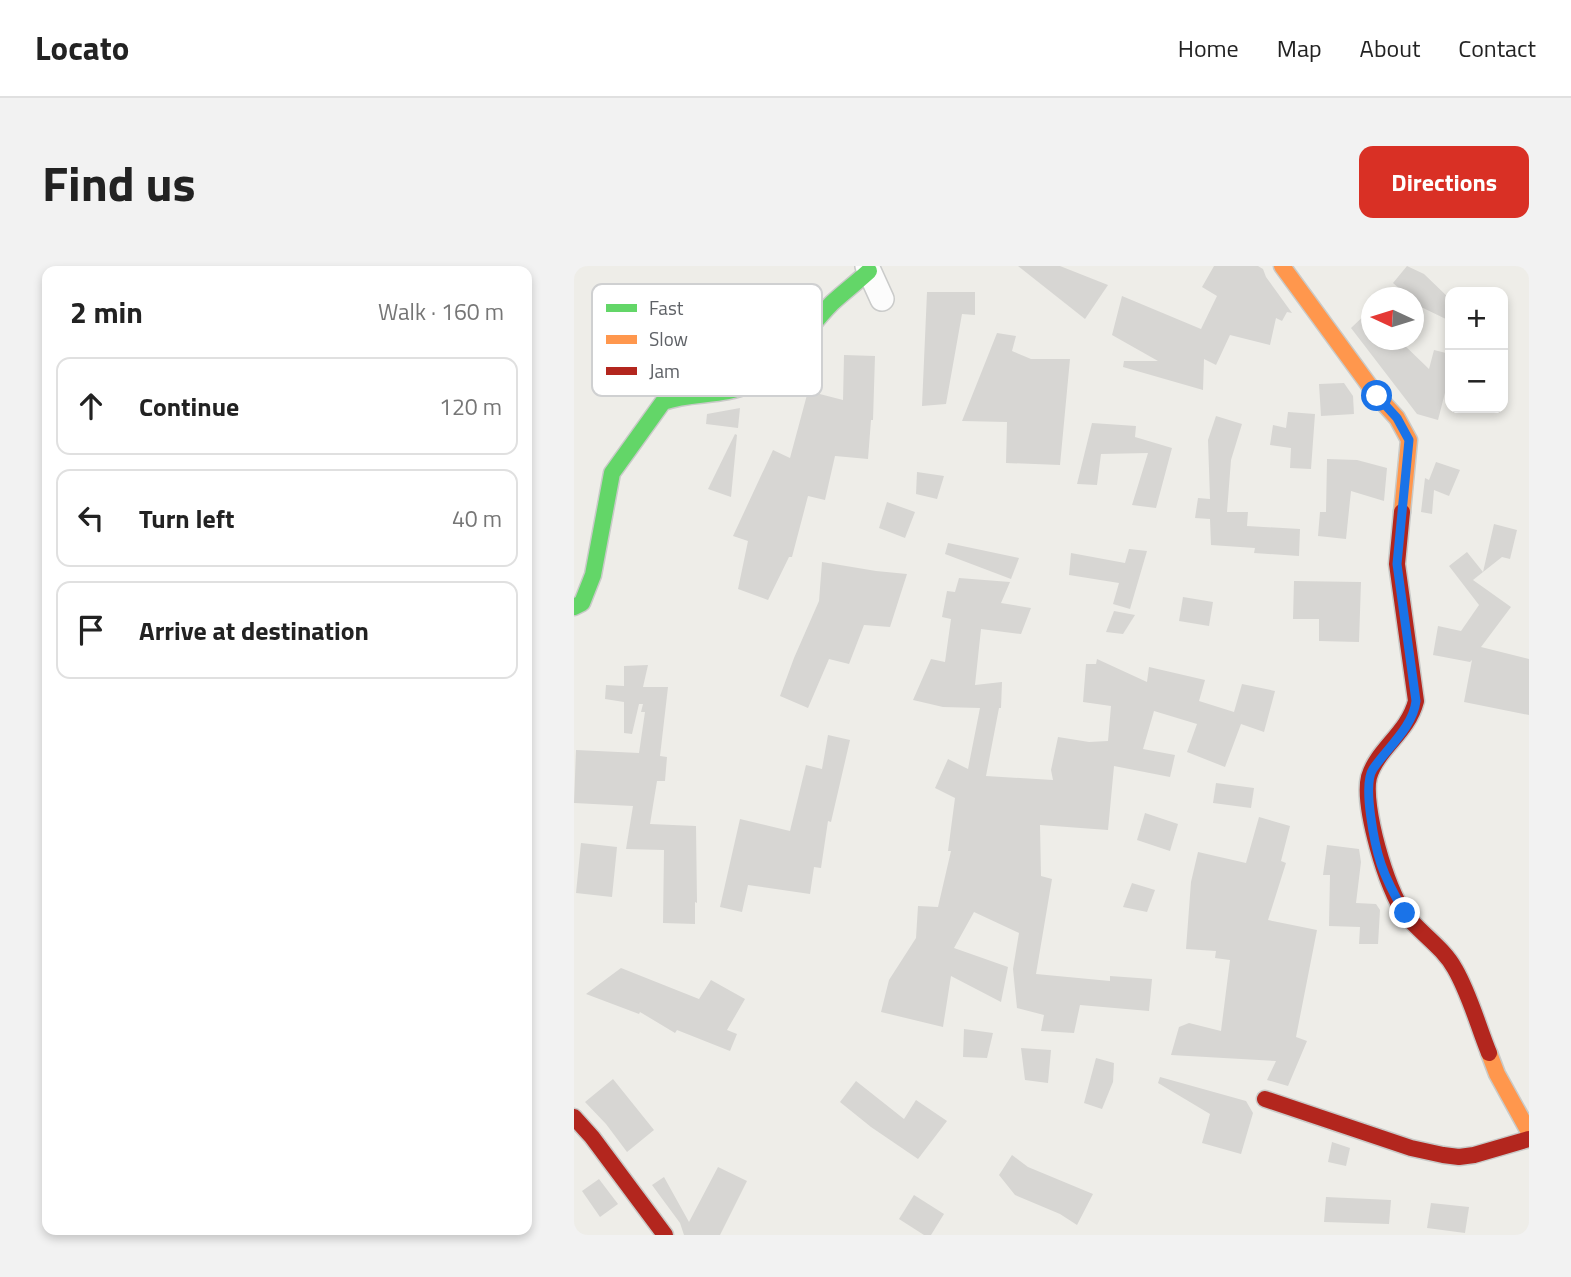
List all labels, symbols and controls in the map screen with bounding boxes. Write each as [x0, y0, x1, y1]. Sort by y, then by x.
text: Locato [35, 23, 129, 73]
text: Home [1178, 30, 1239, 66]
text: Map [1277, 30, 1322, 66]
text: About [1360, 30, 1420, 66]
text: Contact [1458, 30, 1536, 66]
text: Find us [42, 145, 196, 220]
button: Directions [1359, 146, 1529, 218]
legend [592, 284, 822, 396]
north arrow [1361, 287, 1424, 350]
map controls [1445, 287, 1508, 413]
button: + [1445, 287, 1508, 350]
text: 2 min [70, 289, 143, 335]
text: Fast [649, 293, 684, 322]
text: Walk · 160 m [378, 294, 504, 329]
text: Slow [649, 324, 688, 353]
button: − [1445, 350, 1508, 413]
text: Jam [649, 356, 680, 385]
route start [1361, 380, 1392, 411]
icon: ahead [72, 387, 110, 425]
text: Continue [139, 387, 239, 426]
text: 120 m [439, 389, 502, 424]
icon: left [72, 499, 110, 537]
text: Turn left [139, 499, 234, 538]
text: 40 m [452, 501, 502, 536]
icon: arrive [72, 611, 110, 649]
text: Arrive at destination [139, 611, 369, 650]
route end [1389, 897, 1420, 928]

